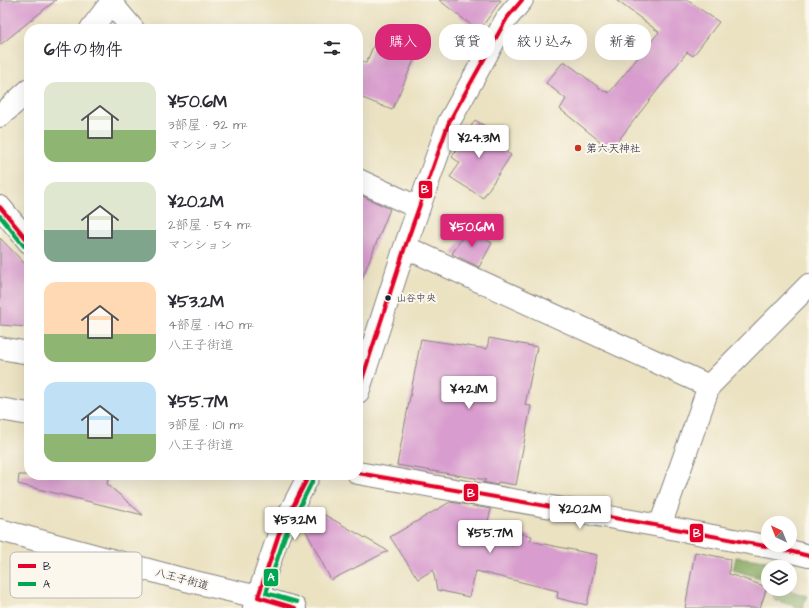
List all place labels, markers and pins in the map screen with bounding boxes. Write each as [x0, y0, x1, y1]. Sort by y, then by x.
pin: ¥24.3M [446, 125, 512, 159]
place label: 第六天神社 [586, 141, 641, 156]
marker: 第六天神社 [573, 143, 583, 153]
pin: ¥50.6M [439, 214, 505, 248]
place label: 山谷中央 [396, 291, 436, 305]
marker: 山谷中央 [383, 293, 393, 303]
pin: ¥42.1M [436, 376, 502, 410]
pin: ¥20.2M [547, 496, 613, 530]
pin: ¥53.2M [262, 507, 328, 541]
pin: ¥55.7M [457, 520, 523, 554]

